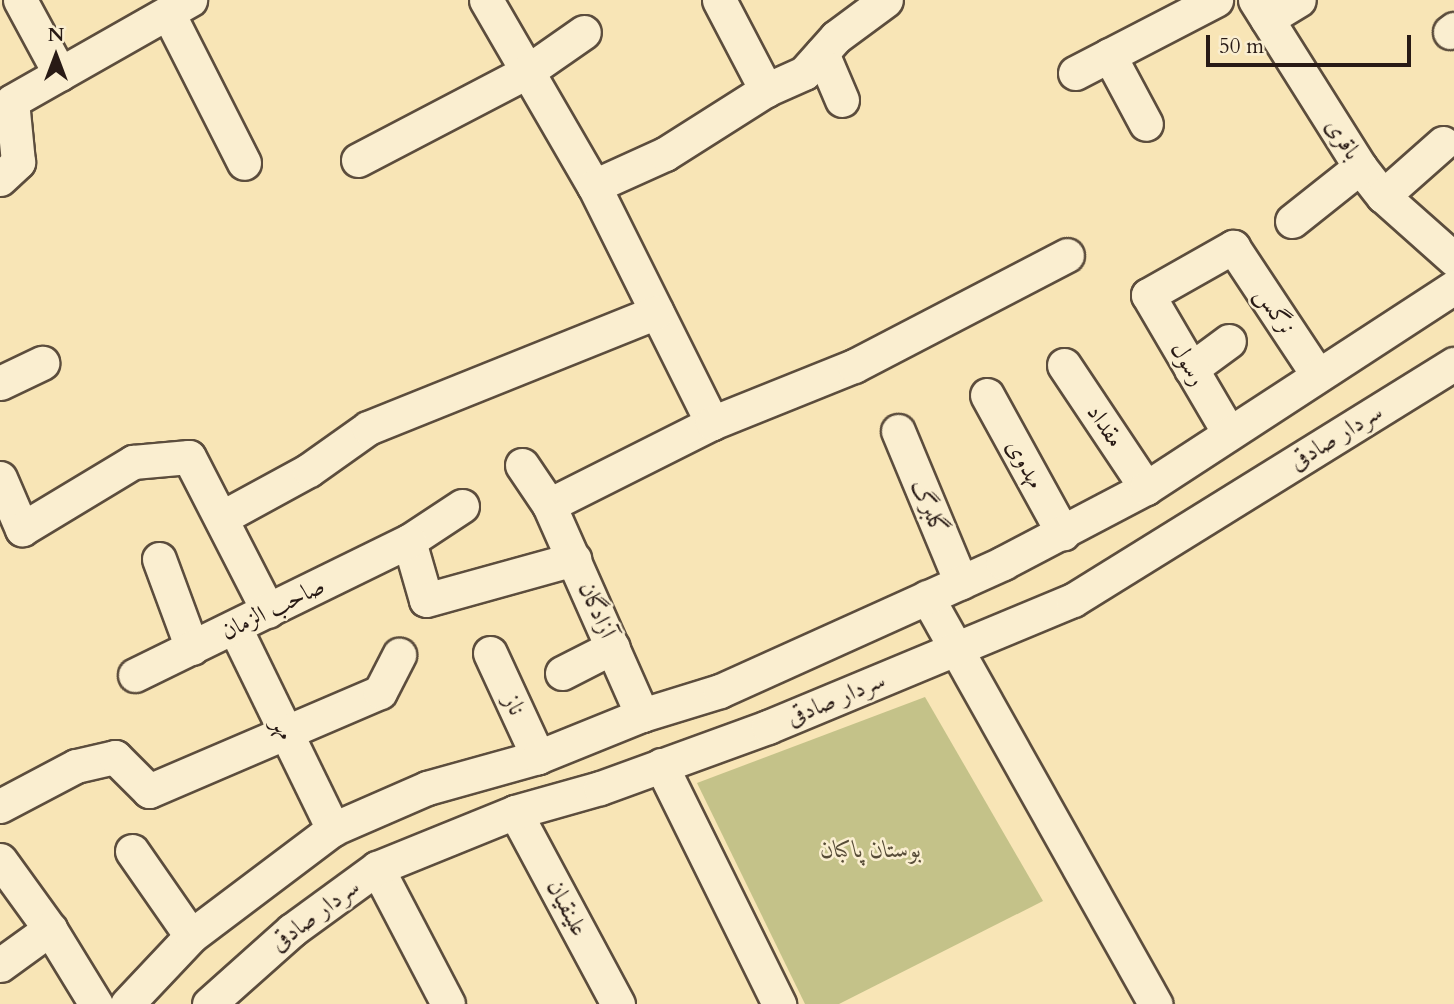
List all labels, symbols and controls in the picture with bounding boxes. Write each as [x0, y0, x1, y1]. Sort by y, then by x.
north arrow [21, 21, 91, 91]
scale bar [1209, 21, 1414, 65]
text: N [48, 22, 64, 48]
text: 50 m [1219, 32, 1264, 61]
street label: باقری [1319, 113, 1367, 165]
street label: نرگس [1249, 282, 1301, 340]
street label: رسول [1164, 337, 1212, 391]
street label: سردار صادقی [1284, 397, 1388, 477]
street label: مقداد [1080, 399, 1130, 453]
street label: مهدوی [1000, 434, 1050, 494]
street label: گلبرگ [905, 475, 953, 539]
street label: صاحب الزمان [217, 572, 329, 646]
street label: آزادگان [572, 577, 622, 643]
street label: سردار صادقی [783, 665, 889, 733]
street label: ناز [497, 690, 531, 720]
street label: مهر [265, 713, 301, 745]
park label: بوستان پاکبان [820, 836, 922, 864]
street label: سردار صادقی [265, 872, 365, 958]
street label: علینقیان [540, 875, 594, 941]

